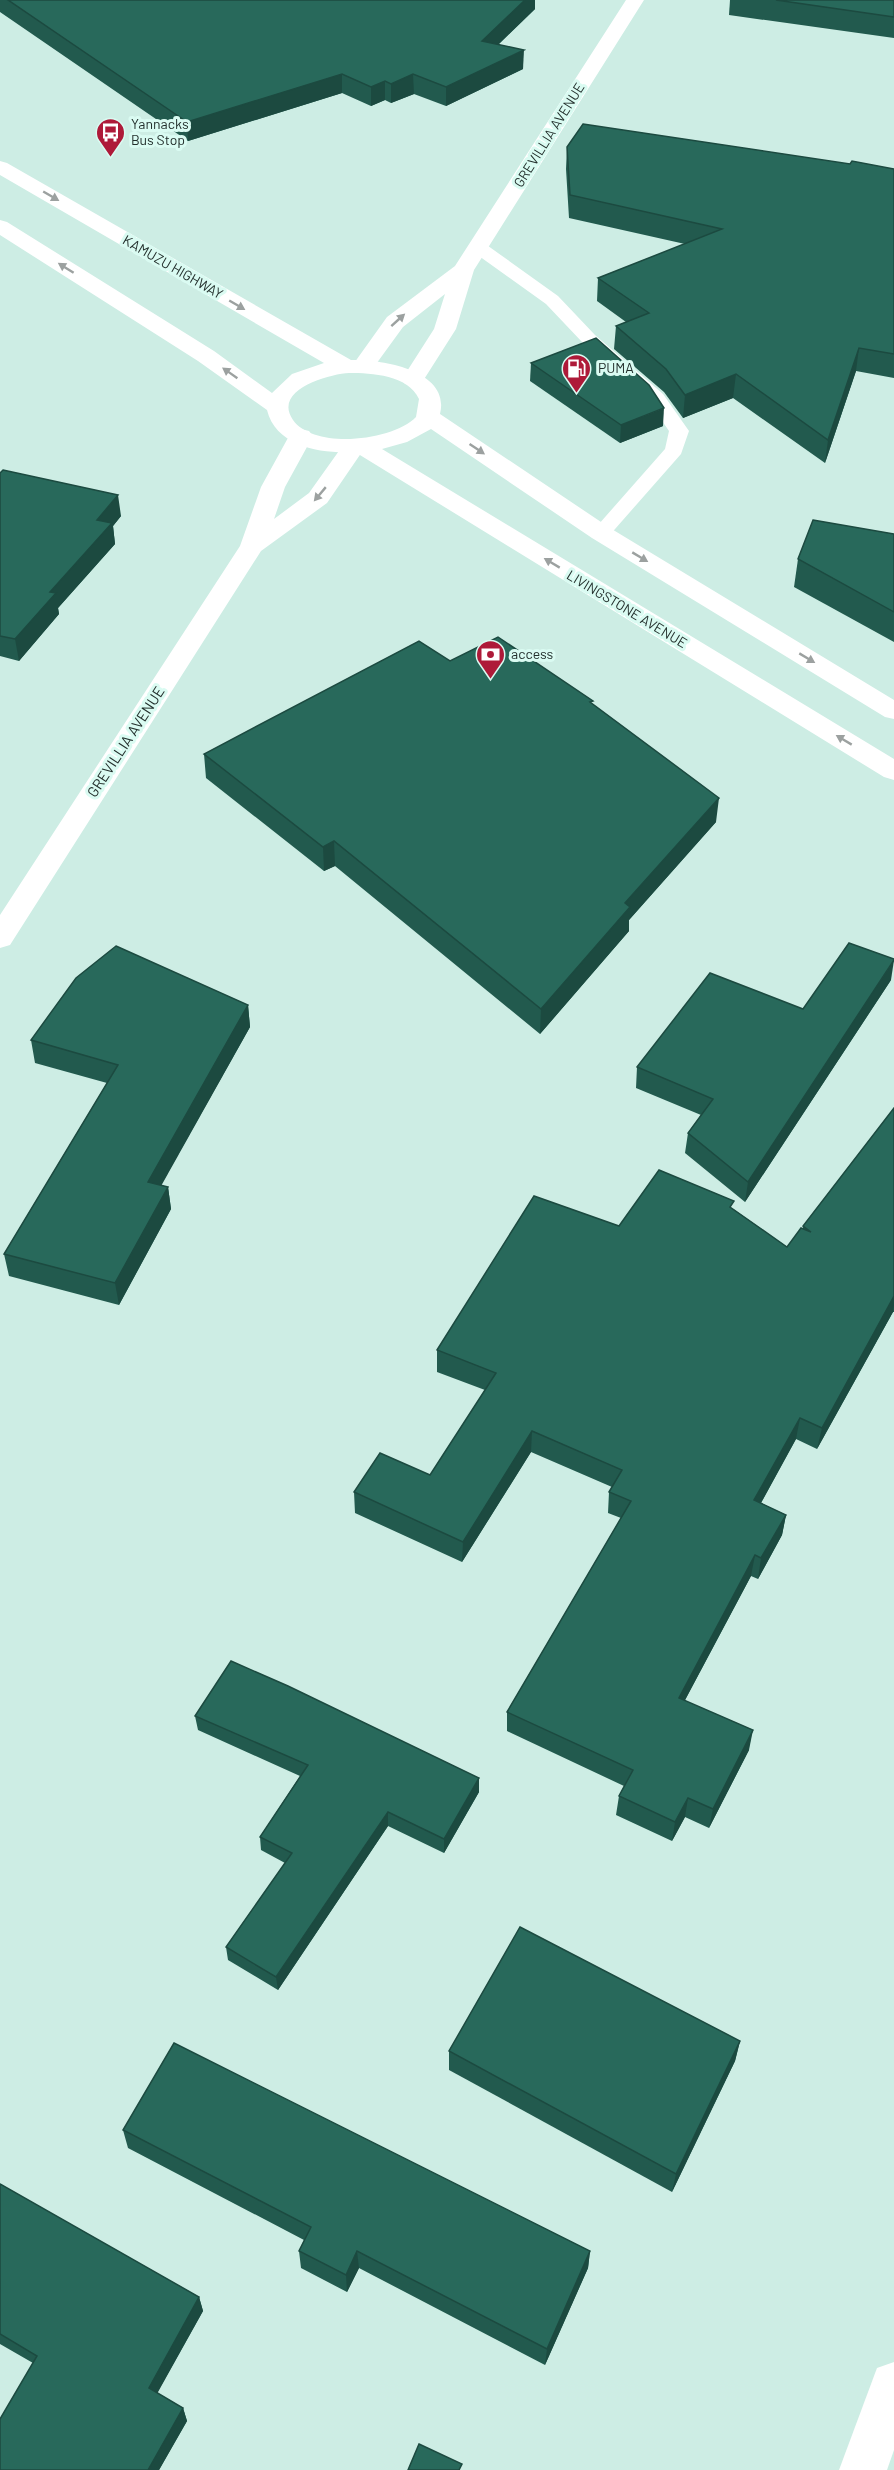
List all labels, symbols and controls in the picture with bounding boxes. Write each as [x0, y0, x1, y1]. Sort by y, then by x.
street label: GREVILLIA AVENUE [510, 79, 588, 190]
place label: Yannacks Bus Stop [131, 115, 189, 148]
bus stop icon: Yannacks Bus Stop [94, 116, 126, 158]
one-way arrow [43, 191, 59, 202]
street label: KAMUZU HIGHWAY [120, 231, 226, 302]
one-way arrow [58, 262, 74, 273]
one-way arrow [229, 299, 246, 309]
one-way arrow [391, 313, 406, 327]
fuel station icon: PUMA [561, 352, 593, 394]
place label: PUMA [598, 359, 634, 376]
one-way arrow [222, 367, 238, 379]
one-way arrow [469, 443, 485, 454]
one-way arrow [313, 486, 326, 502]
one-way arrow [632, 551, 648, 562]
one-way arrow [544, 557, 560, 568]
street label: LIVINGSTONE AVENUE [564, 566, 690, 651]
bank icon: access [474, 638, 506, 680]
place label: access [511, 645, 553, 662]
one-way arrow [799, 652, 815, 663]
street label: GREVILLIA AVENUE [83, 683, 168, 800]
one-way arrow [836, 735, 852, 746]

